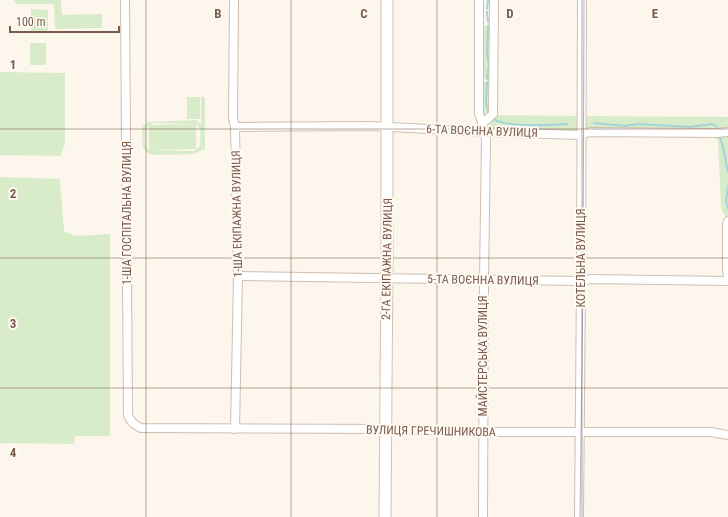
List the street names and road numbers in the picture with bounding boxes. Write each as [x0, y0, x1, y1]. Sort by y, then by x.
street label: 6-ТА ВОЄННА ВУЛИЦЯ [426, 122, 538, 140]
street label: 1-ША ГОСПІТАЛЬНА ВУЛИЦЯ [120, 141, 134, 285]
street label: 1-ША ЕКІПАЖНА ВУЛИЦЯ [229, 150, 245, 278]
street label: 2-ГА ЕКІПАЖНА ВУЛИЦЯ [379, 198, 395, 320]
street label: КОТЕЛЬНА ВУЛИЦЯ [574, 208, 588, 308]
street label: 5-ТА ВОЄННА ВУЛИЦЯ [427, 272, 539, 288]
street label: МАЙСТЕРСЬКА ВУЛИЦЯ [475, 296, 490, 416]
street label: ВУЛИЦЯ ГРЕЧИШНИКОВА [366, 423, 496, 439]

